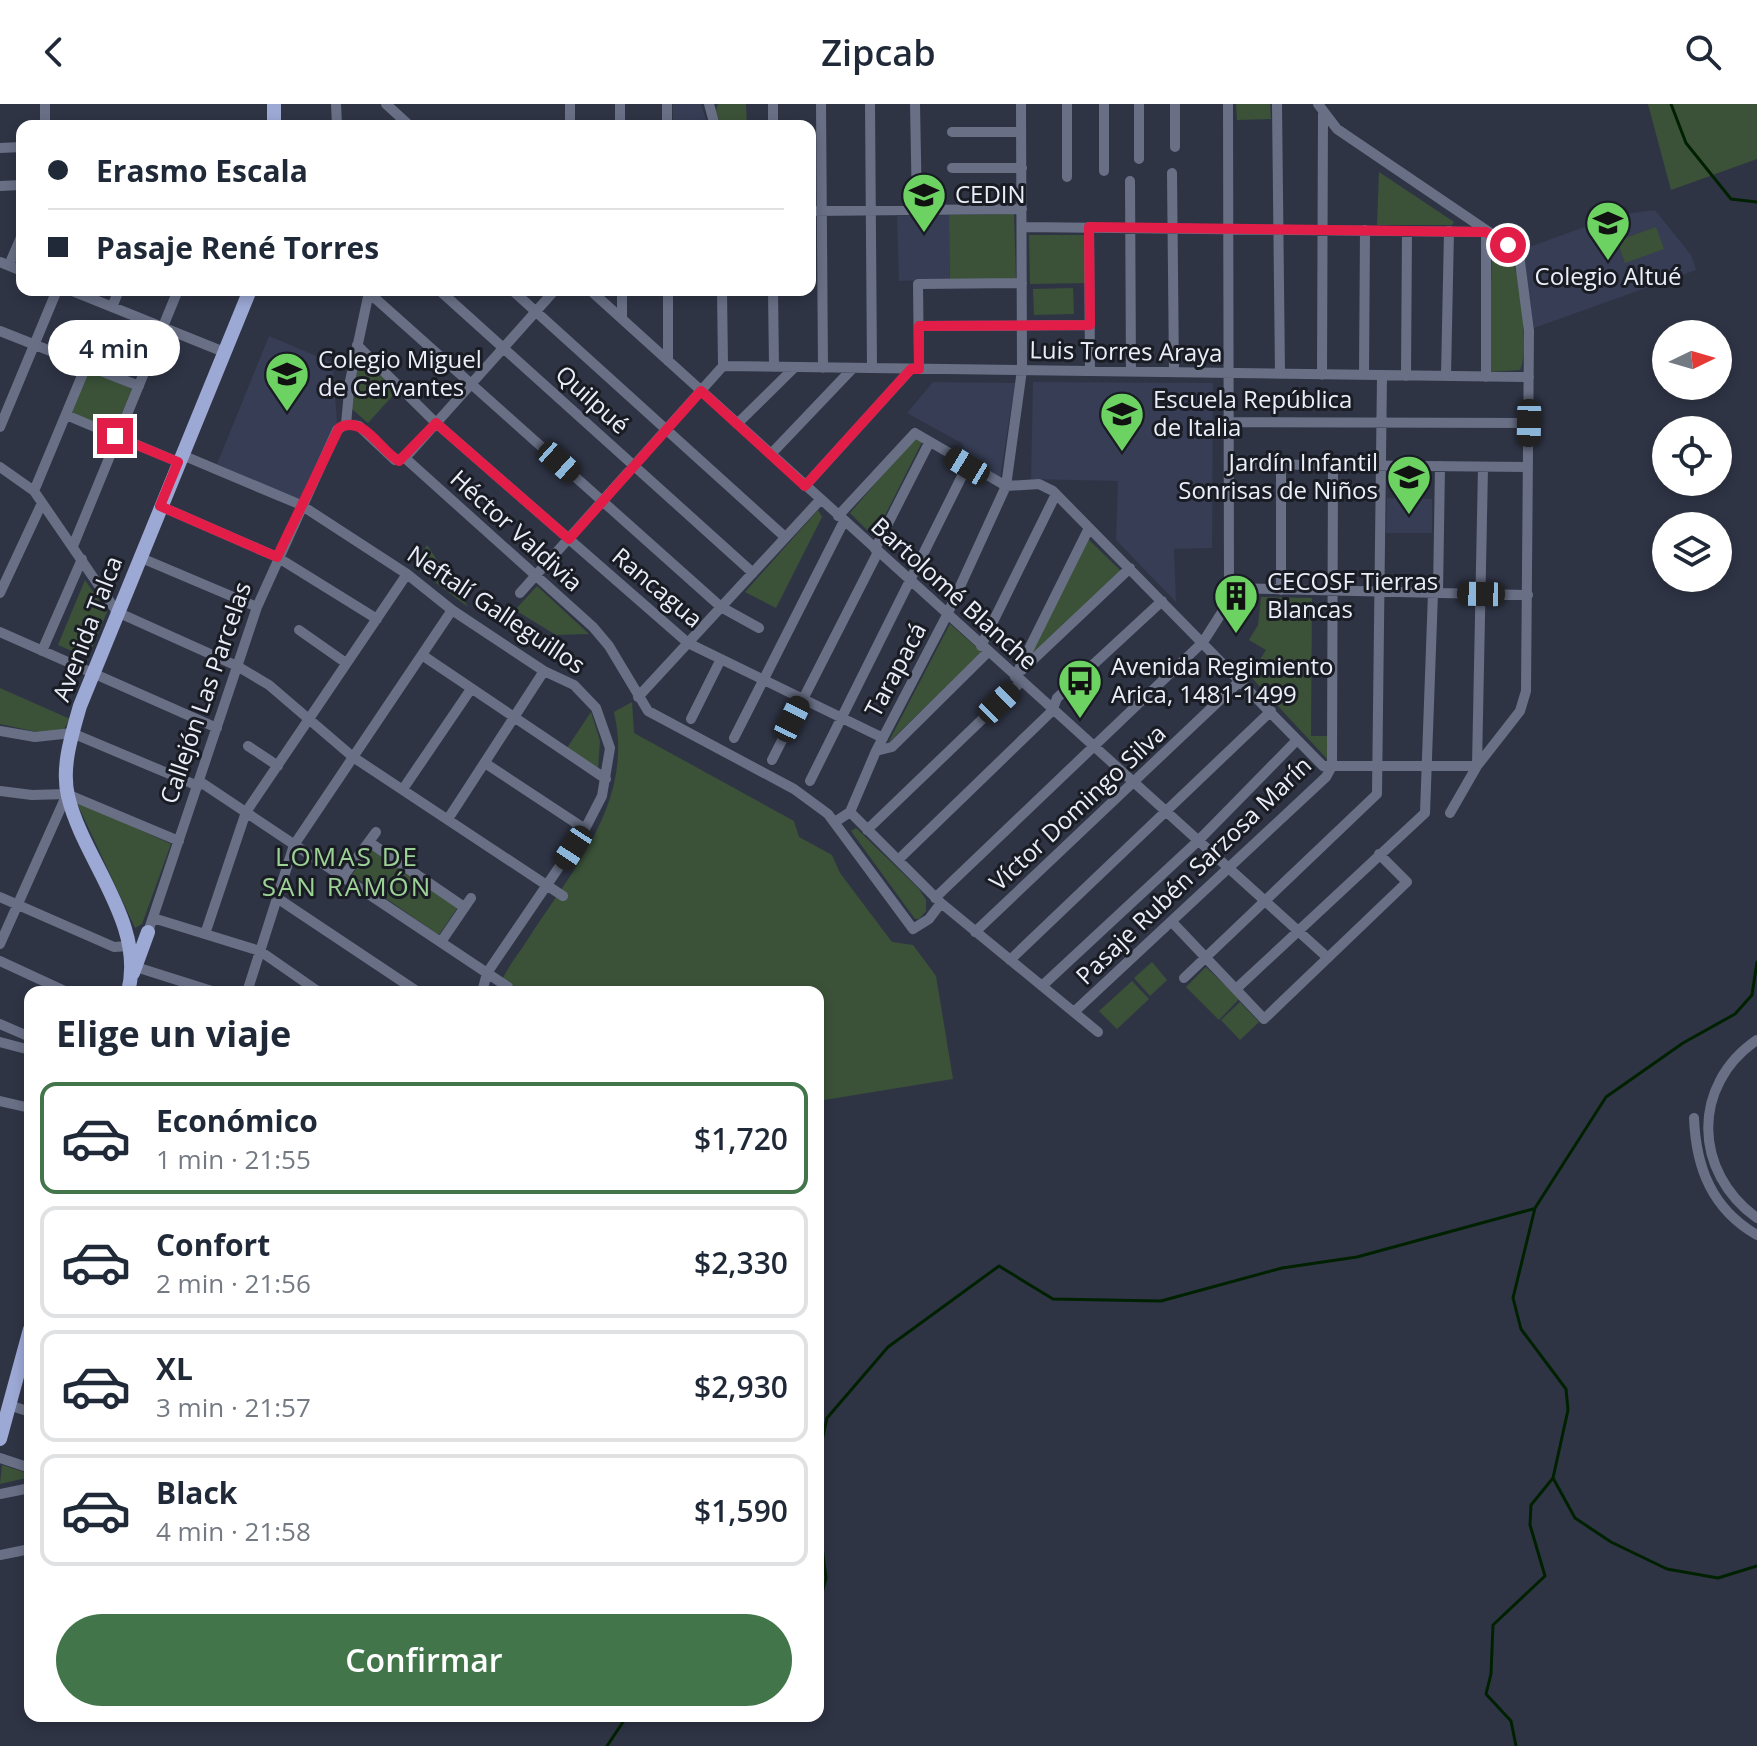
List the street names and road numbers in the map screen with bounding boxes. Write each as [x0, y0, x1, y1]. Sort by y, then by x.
street label: Luis Torres Araya [1029, 332, 1223, 369]
street label: Quilpué [549, 357, 637, 441]
street label: Héctor Valdivia [444, 462, 590, 598]
street label: Bartolomé Blanche [865, 509, 1045, 677]
street label: Neftalí Galleguillos [401, 537, 592, 681]
street label: Rancagua [606, 539, 710, 634]
street label: Avenida Talca [44, 551, 129, 706]
street label: Callejón Las Parcelas [151, 577, 258, 808]
street label: Tarapacá [856, 616, 933, 722]
street label: Víctor Domingo Silva [982, 716, 1172, 897]
street label: Pasaje Rubén Sarzosa Marín [1068, 748, 1318, 991]

